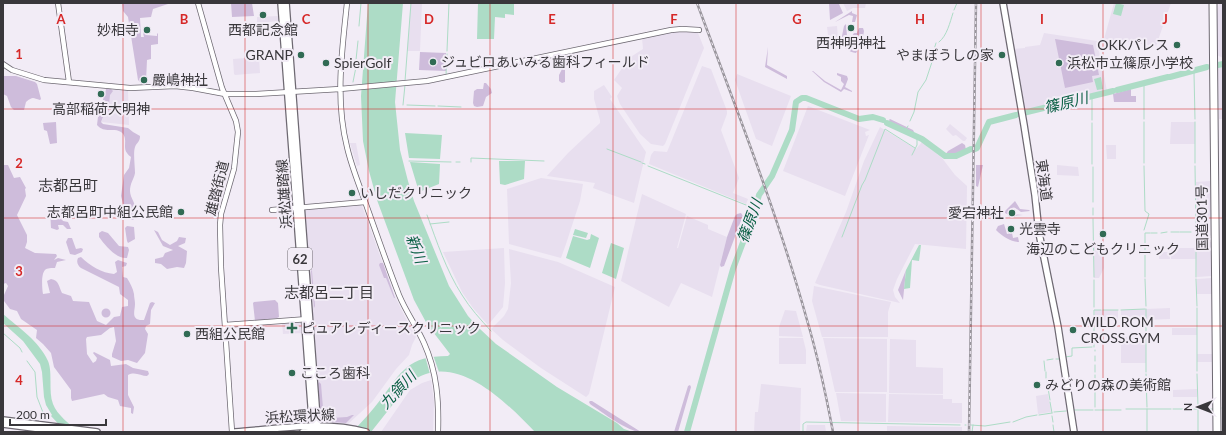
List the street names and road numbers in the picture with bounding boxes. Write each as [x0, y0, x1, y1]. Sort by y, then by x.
street label: 東海道 [1033, 158, 1056, 202]
street label: 雄踏街道 [201, 159, 232, 217]
street label: 浜松雄踏線 [273, 159, 294, 230]
street label: 国道301号 [1192, 185, 1211, 251]
road number: 62 [288, 248, 312, 270]
street label: 浜松環状線 [265, 405, 335, 426]

